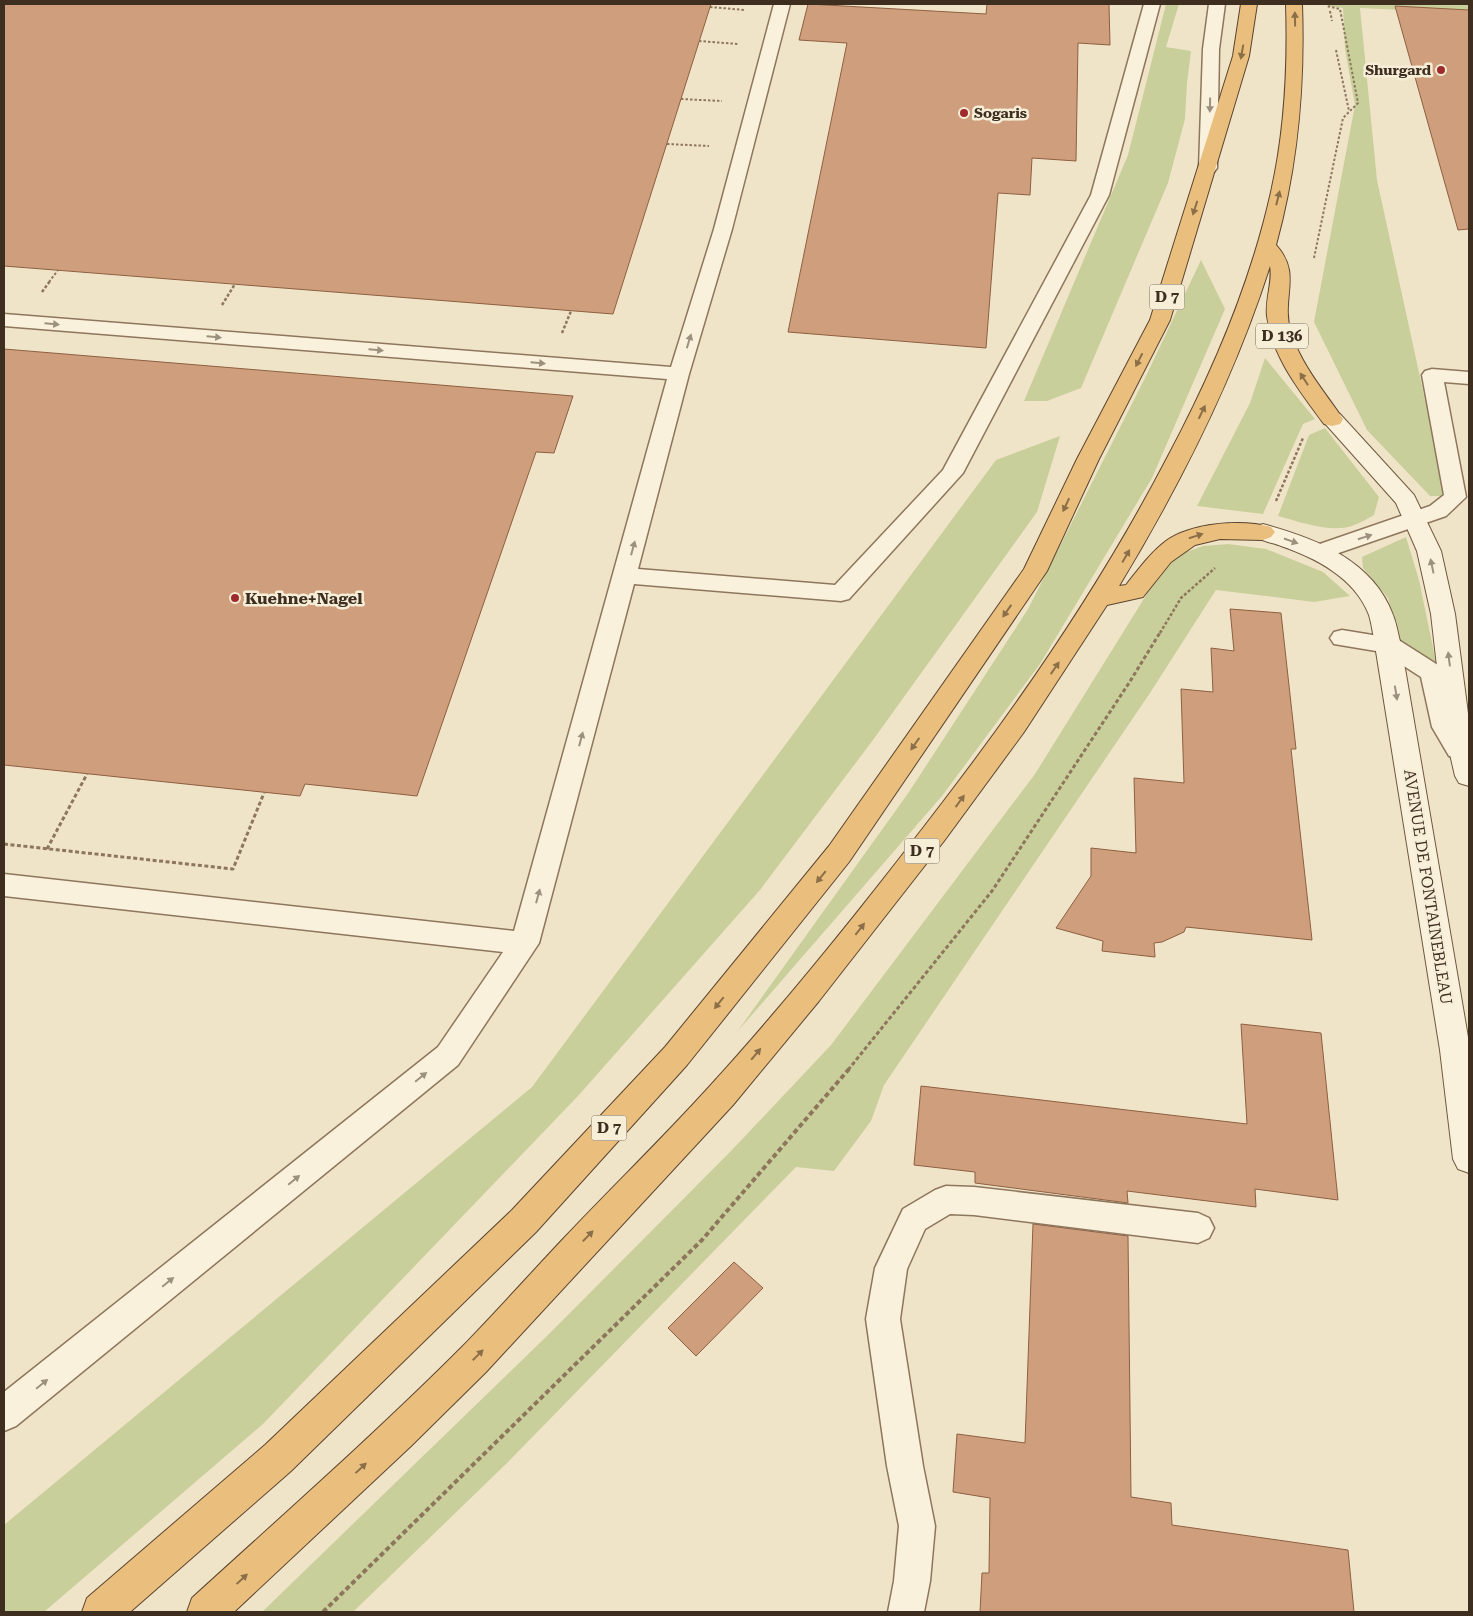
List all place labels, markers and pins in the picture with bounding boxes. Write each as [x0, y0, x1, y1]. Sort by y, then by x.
place label: Shurgard [1365, 62, 1432, 78]
marker: Shurgard [1435, 64, 1447, 76]
place label: Sogaris [974, 105, 1027, 121]
marker: Sogaris [958, 107, 970, 119]
place label: Kuehne+Nagel [245, 589, 363, 608]
marker: Kuehne+Nagel [229, 592, 241, 604]

